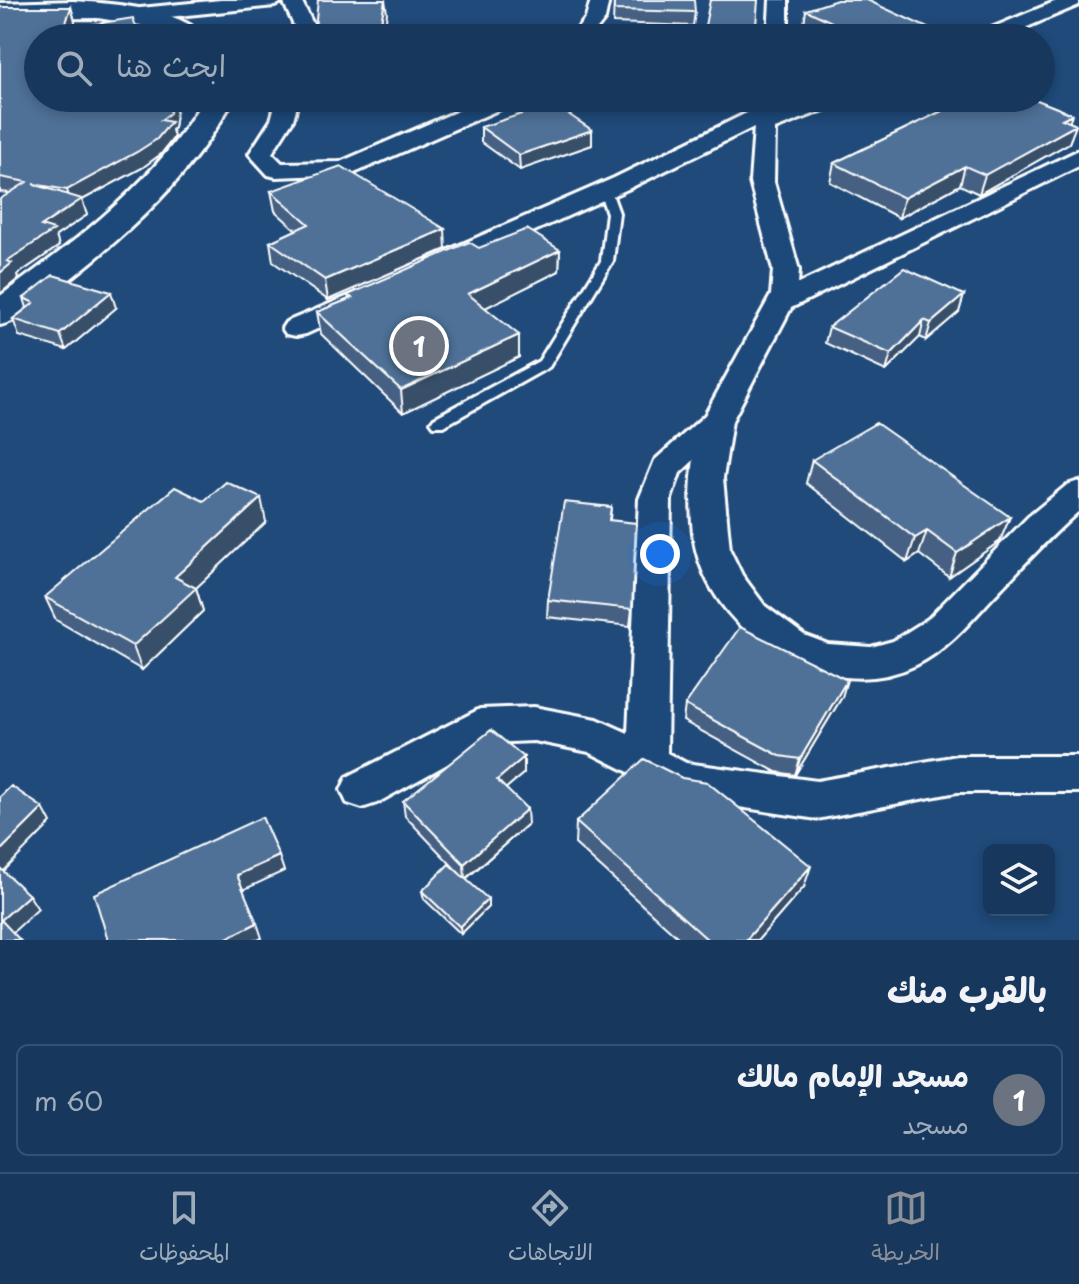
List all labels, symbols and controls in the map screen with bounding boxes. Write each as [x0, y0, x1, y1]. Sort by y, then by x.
search box [24, 24, 1055, 112]
text: ابحث هنا [116, 42, 226, 87]
icon: search [52, 46, 96, 90]
pin: 1 [393, 316, 445, 376]
your location [640, 534, 680, 574]
map controls [983, 844, 1055, 916]
button: layers [983, 844, 1055, 916]
text: بالقرب منك [887, 963, 1047, 1015]
text: مسجد الإمام مالك [737, 1052, 969, 1097]
text: 60 m [34, 1081, 103, 1120]
text: 1 [1013, 1081, 1025, 1120]
text: مسجد [902, 1104, 969, 1143]
tab: المحفوظات [139, 1186, 230, 1272]
tab: الاتجاهات [508, 1186, 593, 1272]
tab: الخريطة [871, 1186, 940, 1272]

